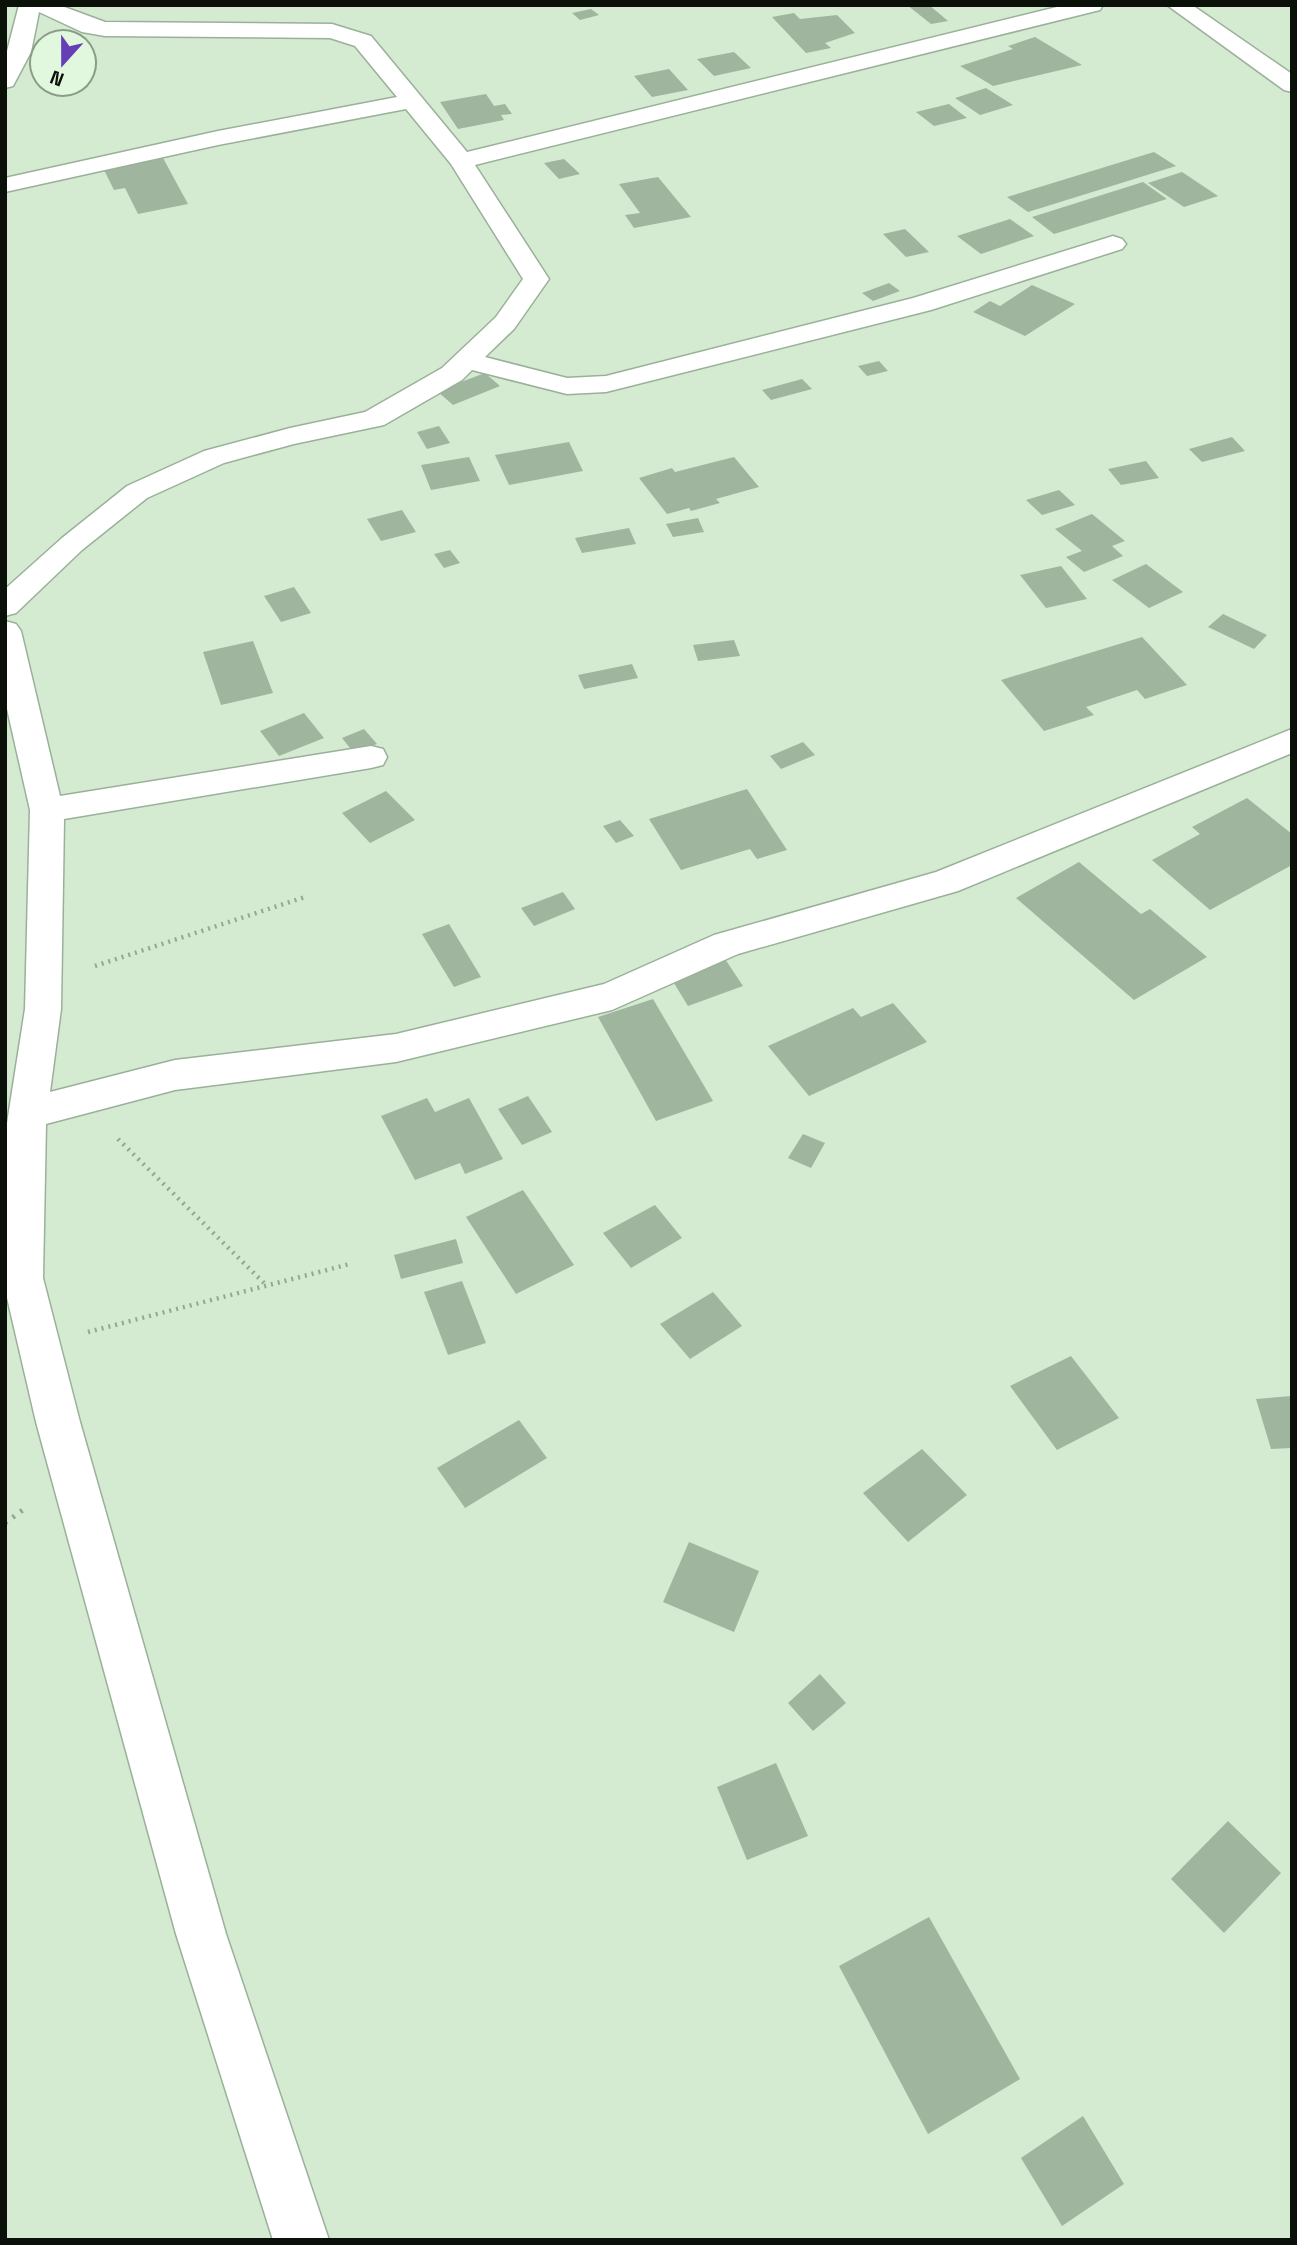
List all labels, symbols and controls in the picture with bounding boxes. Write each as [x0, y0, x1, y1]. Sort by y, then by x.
north arrow [28, 28, 98, 98]
text: N [47, 64, 68, 92]

